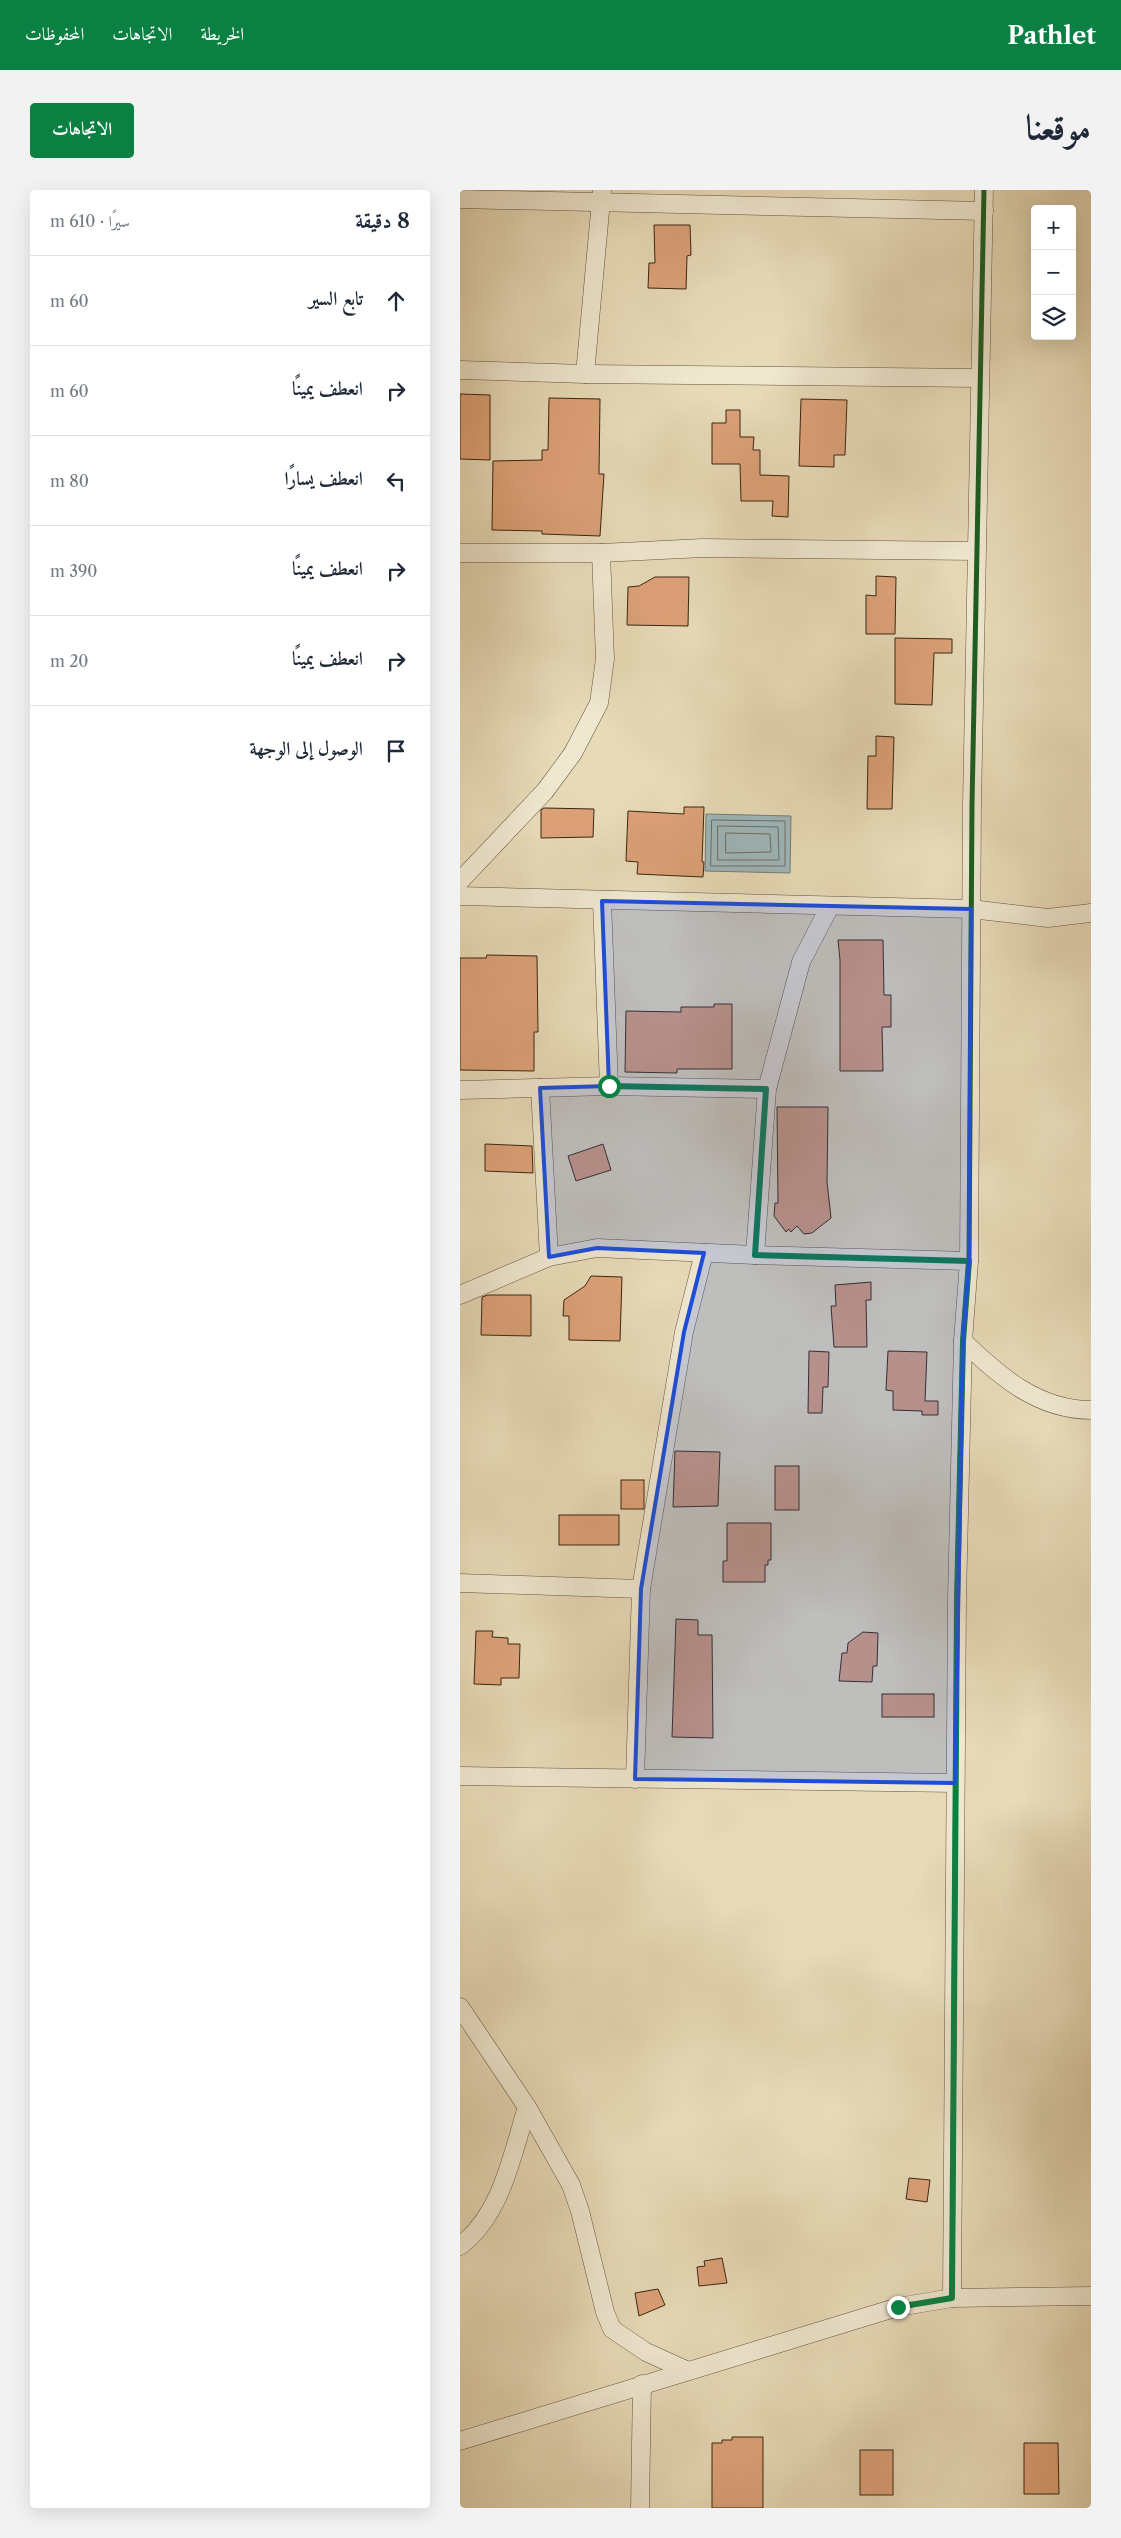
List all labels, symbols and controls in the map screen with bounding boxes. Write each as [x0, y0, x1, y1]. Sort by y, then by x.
text: Pathlet [1008, 21, 1096, 50]
text: المحفوظات [25, 23, 84, 45]
text: الاتجاهات [112, 23, 172, 45]
text: الخريطة [200, 23, 244, 45]
button: الاتجاهات [30, 103, 134, 158]
text: موقعنا [1026, 105, 1091, 148]
map controls [1031, 205, 1076, 340]
button: + [1031, 205, 1076, 250]
text: 8 دقيقة [355, 208, 410, 233]
text: سيرًا · 610 m [50, 211, 130, 231]
button: − [1031, 250, 1076, 295]
text: تابع السير [309, 287, 363, 310]
icon: ahead [382, 287, 410, 315]
text: 60 m [50, 291, 89, 311]
button: layers [1031, 295, 1076, 340]
text: انعطف يمينًا [292, 377, 363, 400]
icon: right [382, 377, 410, 405]
text: 60 m [50, 381, 89, 401]
text: انعطف يسارًا [284, 467, 363, 490]
icon: left [382, 467, 410, 495]
text: 80 m [50, 471, 89, 491]
text: انعطف يمينًا [292, 557, 363, 580]
icon: right [382, 557, 410, 585]
text: 390 m [50, 561, 98, 581]
text: انعطف يمينًا [292, 647, 363, 670]
icon: right [382, 647, 410, 675]
text: 20 m [50, 651, 89, 671]
text: الوصول إلى الوجهة [249, 737, 363, 760]
icon: arrive [382, 737, 410, 765]
route start [598, 1075, 621, 1098]
route end [887, 2296, 910, 2319]

